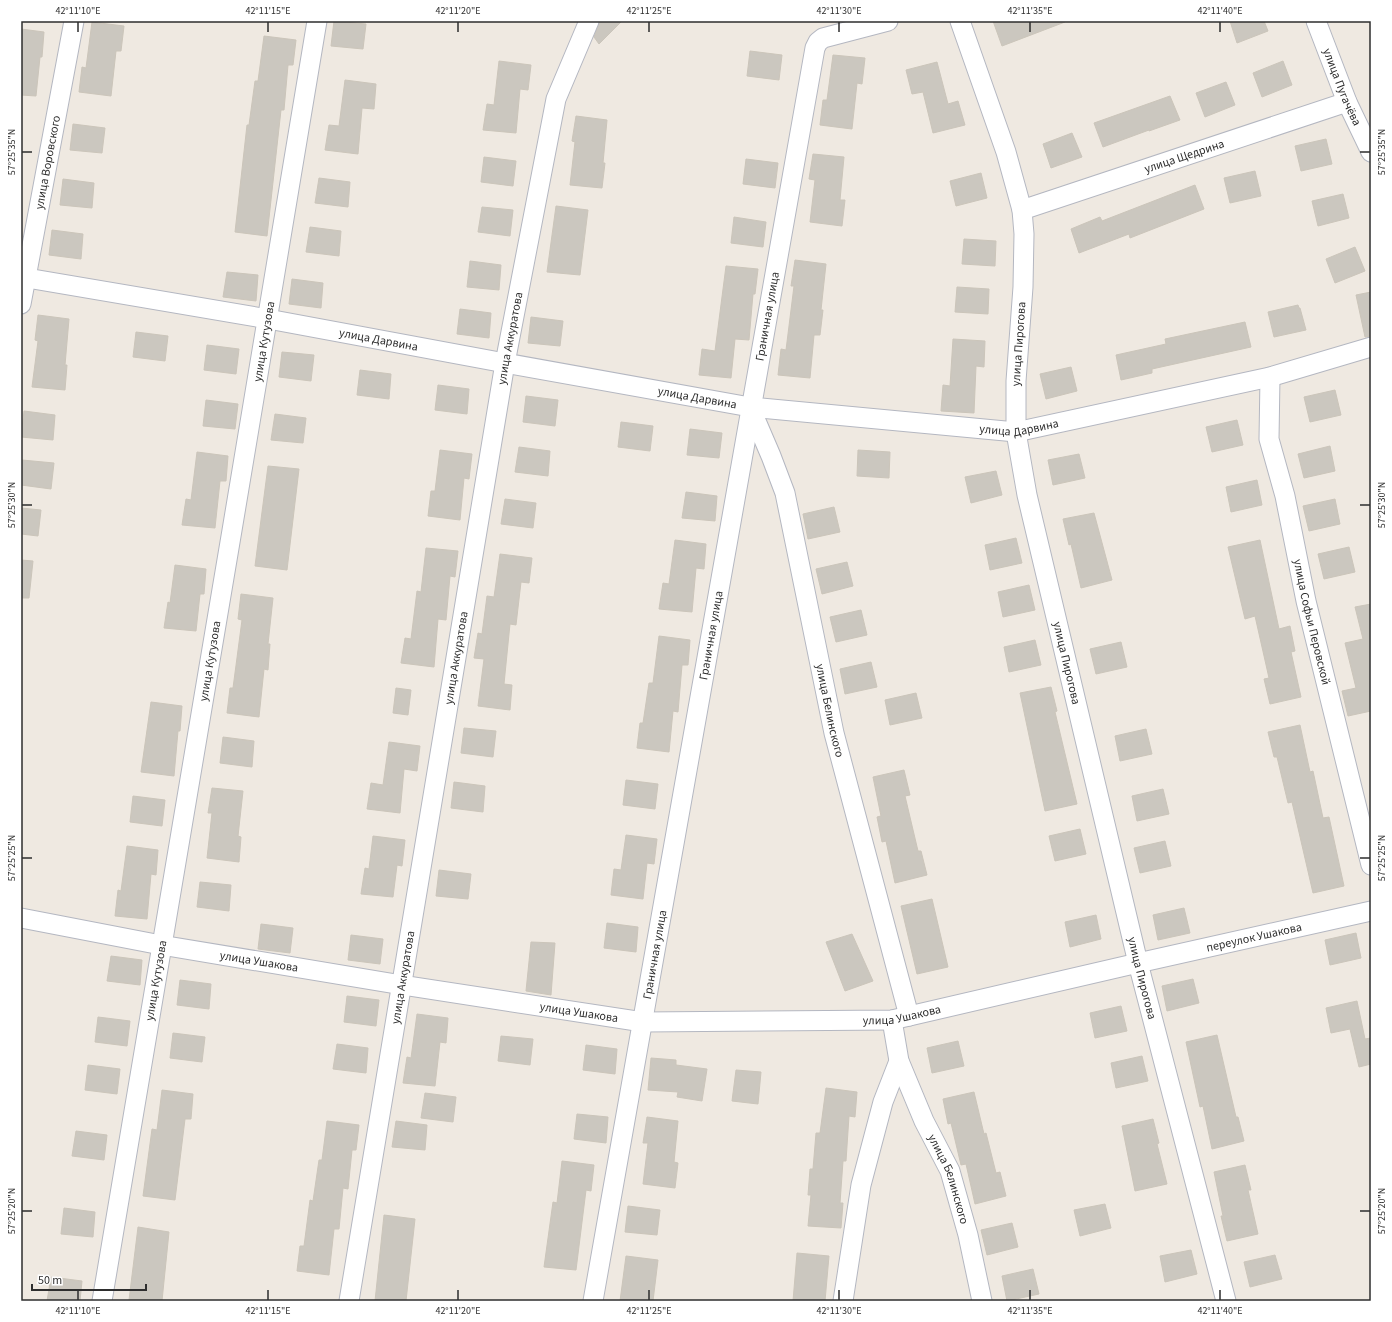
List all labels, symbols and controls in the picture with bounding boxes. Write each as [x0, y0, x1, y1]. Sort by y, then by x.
text: 42°11'10"E [55, 4, 101, 18]
text: 42°11'15"E [245, 4, 291, 18]
text: 42°11'20"E [435, 4, 481, 18]
text: 42°11'25"E [626, 4, 672, 18]
text: 42°11'30"E [816, 4, 862, 18]
text: 42°11'35"E [1007, 4, 1053, 18]
text: 42°11'40"E [1197, 4, 1243, 18]
street label: улица Пугачёва [1319, 46, 1366, 129]
street label: улица Воровского [30, 114, 65, 211]
text: 57°25'35"N [5, 129, 19, 175]
text: 57°25'35"N [1375, 129, 1389, 175]
street label: улица Щедрина [1142, 135, 1226, 177]
street label: Граничная улица [751, 270, 783, 362]
street label: улица Аккуратова [493, 290, 527, 386]
street label: улица Кутузова [249, 300, 279, 383]
street label: улица Пирогова [1008, 301, 1030, 387]
street label: улица Дарвина [338, 324, 419, 355]
street label: улица Дарвина [656, 382, 738, 413]
street label: улица Дарвина [979, 415, 1060, 441]
text: 57°25'30"N [5, 482, 19, 528]
text: 57°25'30"N [1375, 482, 1389, 528]
street label: улица Софьи Перовской [1289, 558, 1335, 687]
street label: Граничная улица [695, 589, 727, 681]
street label: улица Аккуратова [440, 610, 472, 706]
street label: улица Кутузова [195, 619, 225, 703]
street label: улица Пирогова [1049, 620, 1085, 706]
street label: улица Белинского [812, 662, 849, 759]
text: 57°25'25"N [5, 835, 19, 881]
text: 57°25'25"N [1375, 835, 1389, 881]
street label: Граничная улица [638, 909, 671, 1001]
street label: переулок Ушакова [1205, 918, 1303, 956]
street label: улица Аккуратова [387, 930, 419, 1025]
street label: улица Пирогова [1124, 935, 1161, 1021]
street label: улица Кутузова [141, 939, 171, 1022]
street label: улица Ушакова [219, 946, 300, 976]
street label: улица Ушакова [539, 998, 619, 1027]
street label: улица Ушакова [863, 1000, 943, 1029]
street label: улица Белинского [924, 1131, 973, 1226]
text: 57°25'20"N [5, 1188, 19, 1234]
text: 57°25'20"N [1375, 1188, 1389, 1234]
scale bar [32, 1266, 146, 1292]
text: 50 m [38, 1272, 62, 1289]
text: 42°11'10"E [55, 1304, 101, 1318]
text: 42°11'15"E [245, 1304, 291, 1318]
text: 42°11'20"E [435, 1304, 481, 1318]
text: 42°11'25"E [626, 1304, 672, 1318]
text: 42°11'30"E [816, 1304, 862, 1318]
text: 42°11'35"E [1007, 1304, 1053, 1318]
text: 42°11'40"E [1197, 1304, 1243, 1318]

